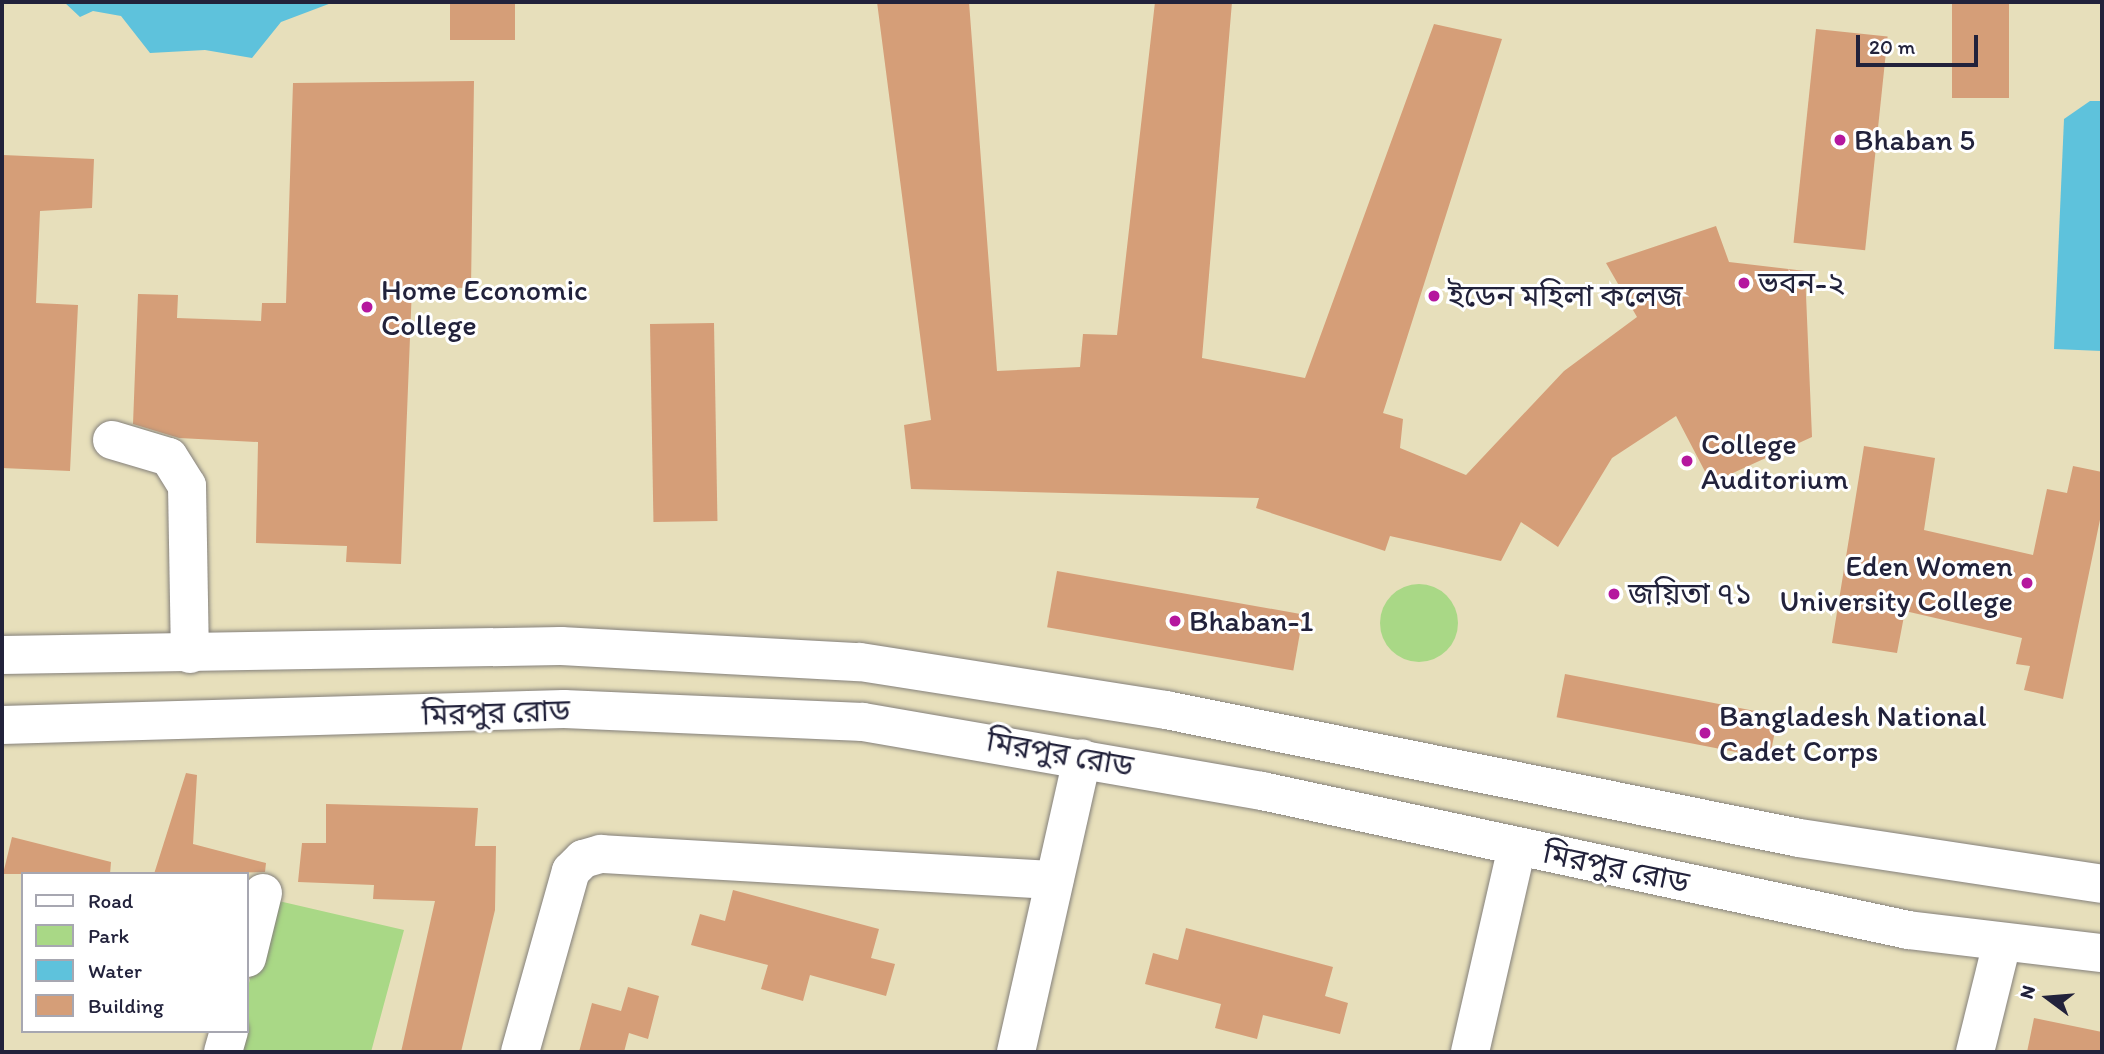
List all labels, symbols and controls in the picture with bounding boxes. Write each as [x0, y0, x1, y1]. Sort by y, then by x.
scale bar [1859, 21, 1982, 65]
text: 20 m [1869, 34, 1915, 59]
place label: Bhaban 5 [1854, 122, 1975, 158]
marker: Bhaban 5 [1832, 132, 1848, 148]
place label: ভবন-২ [1758, 265, 1845, 301]
place label: Home Economic College [381, 272, 588, 342]
marker: ভবন-২ [1736, 275, 1752, 291]
place label: ইডেন মহিলা কলেজ [1448, 278, 1683, 314]
marker: ইডেন মহিলা কলেজ [1426, 288, 1442, 304]
marker: Home Economic College [359, 299, 375, 315]
place label: College Auditorium [1701, 426, 1848, 496]
marker: College Auditorium [1679, 453, 1695, 469]
place label: Eden Women University College [1780, 548, 2013, 618]
marker: Eden Women University College [2019, 575, 2035, 591]
place label: জয়িতা ৭১ [1628, 576, 1752, 612]
marker: জয়িতা ৭১ [1606, 586, 1622, 602]
place label: Bhaban-1 [1189, 603, 1313, 639]
marker: Bhaban-1 [1167, 613, 1183, 629]
street label: মিরপুর রোড [421, 692, 571, 734]
place label: Bangladesh National Cadet Corps [1719, 698, 1987, 768]
street label: মিরপুর রোড [984, 723, 1136, 785]
marker: Bangladesh National Cadet Corps [1697, 725, 1713, 741]
street label: মিরপুর রোড [1540, 835, 1692, 901]
legend [21, 872, 248, 1033]
text: Road [88, 888, 133, 913]
text: Park [88, 923, 129, 948]
text: Water [88, 958, 142, 983]
north arrow [2013, 963, 2083, 1033]
text: N [2015, 983, 2040, 1001]
text: Building [88, 993, 164, 1018]

